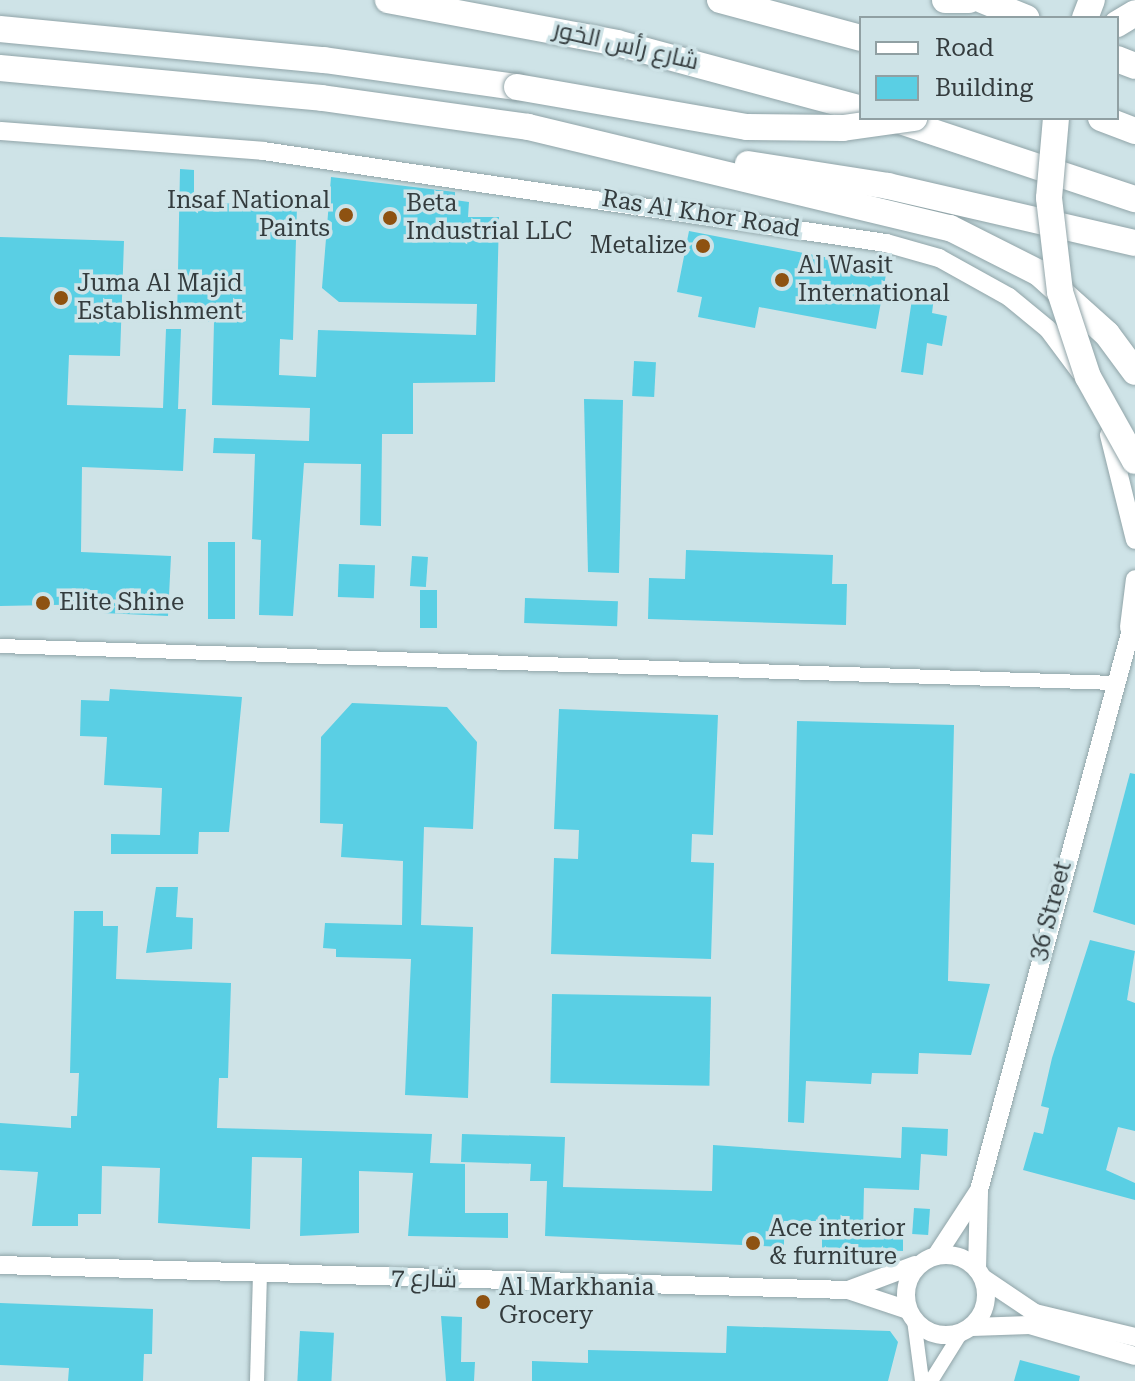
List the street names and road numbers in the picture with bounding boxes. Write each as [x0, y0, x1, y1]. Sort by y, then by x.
street label: شارع رأس الخور [551, 15, 701, 77]
street label: Ras Al Khor Road [600, 184, 802, 244]
street label: 36 Street [1024, 858, 1078, 964]
street label: شارع 7 [391, 1263, 457, 1295]

